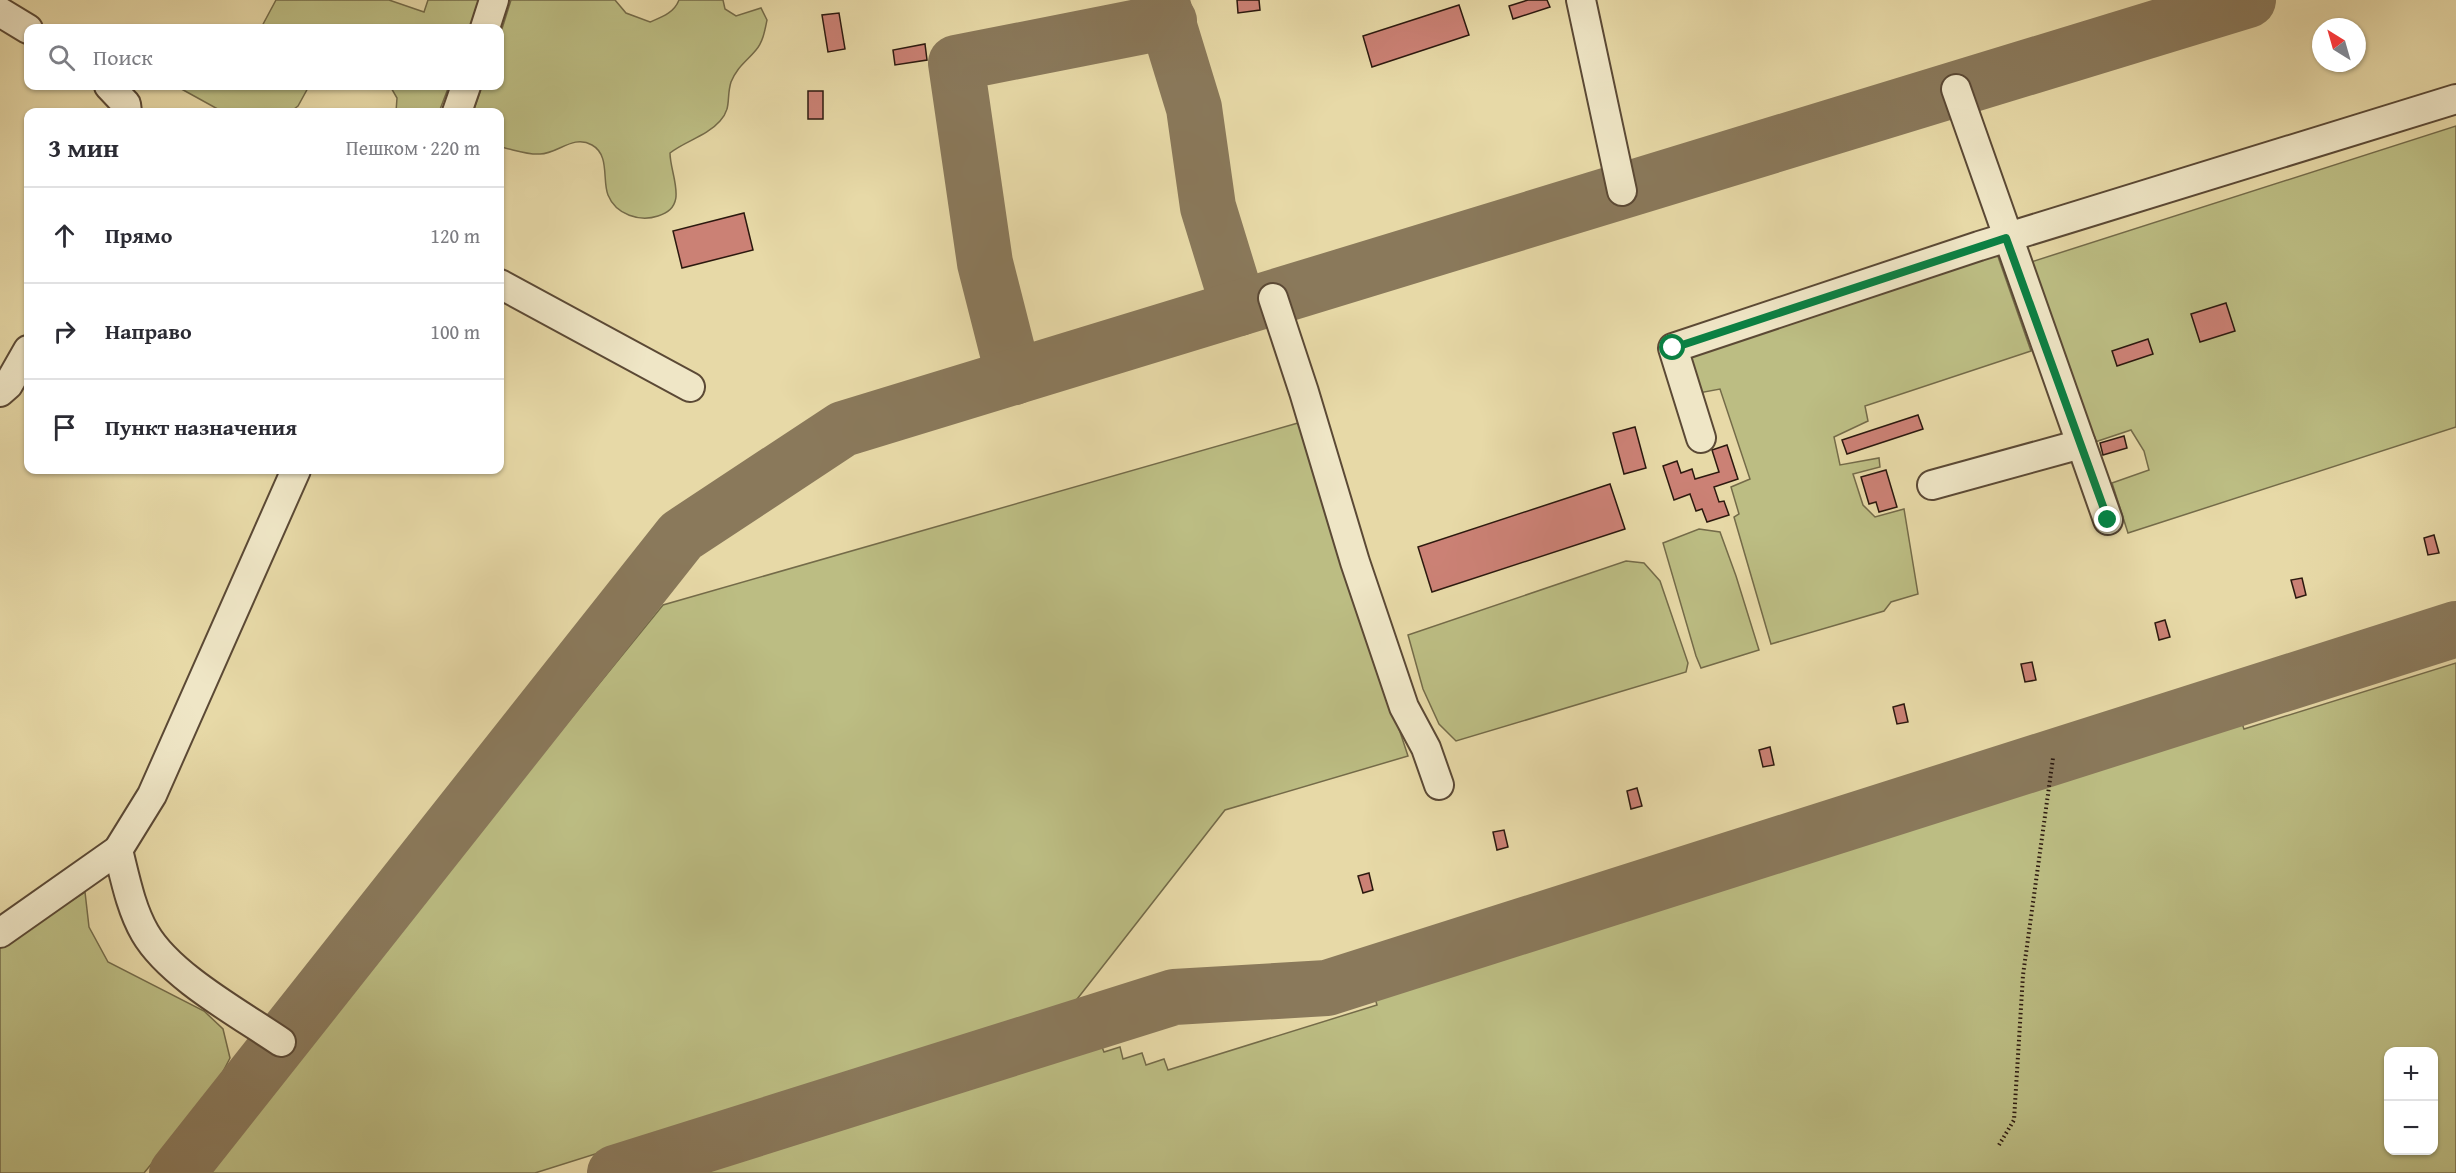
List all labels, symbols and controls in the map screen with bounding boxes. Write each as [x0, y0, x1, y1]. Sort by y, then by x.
north arrow [2312, 18, 2366, 72]
search box [24, 24, 504, 90]
icon: search [45, 41, 78, 74]
text: Поиск [93, 41, 153, 73]
text: 3 мин [48, 128, 119, 167]
text: Пешком · 220 m [346, 133, 480, 162]
icon: ahead [48, 219, 81, 252]
text: Прямо [105, 219, 172, 251]
text: 120 m [430, 221, 480, 250]
icon: right [48, 315, 81, 348]
text: Направо [105, 315, 192, 347]
text: 100 m [430, 317, 480, 346]
route start [1659, 334, 1685, 360]
icon: arrive [48, 411, 81, 444]
text: Пункт назначения [105, 411, 297, 443]
route end [2094, 506, 2120, 532]
map controls [2384, 1047, 2438, 1155]
button: + [2384, 1047, 2438, 1101]
button: − [2384, 1101, 2438, 1155]

